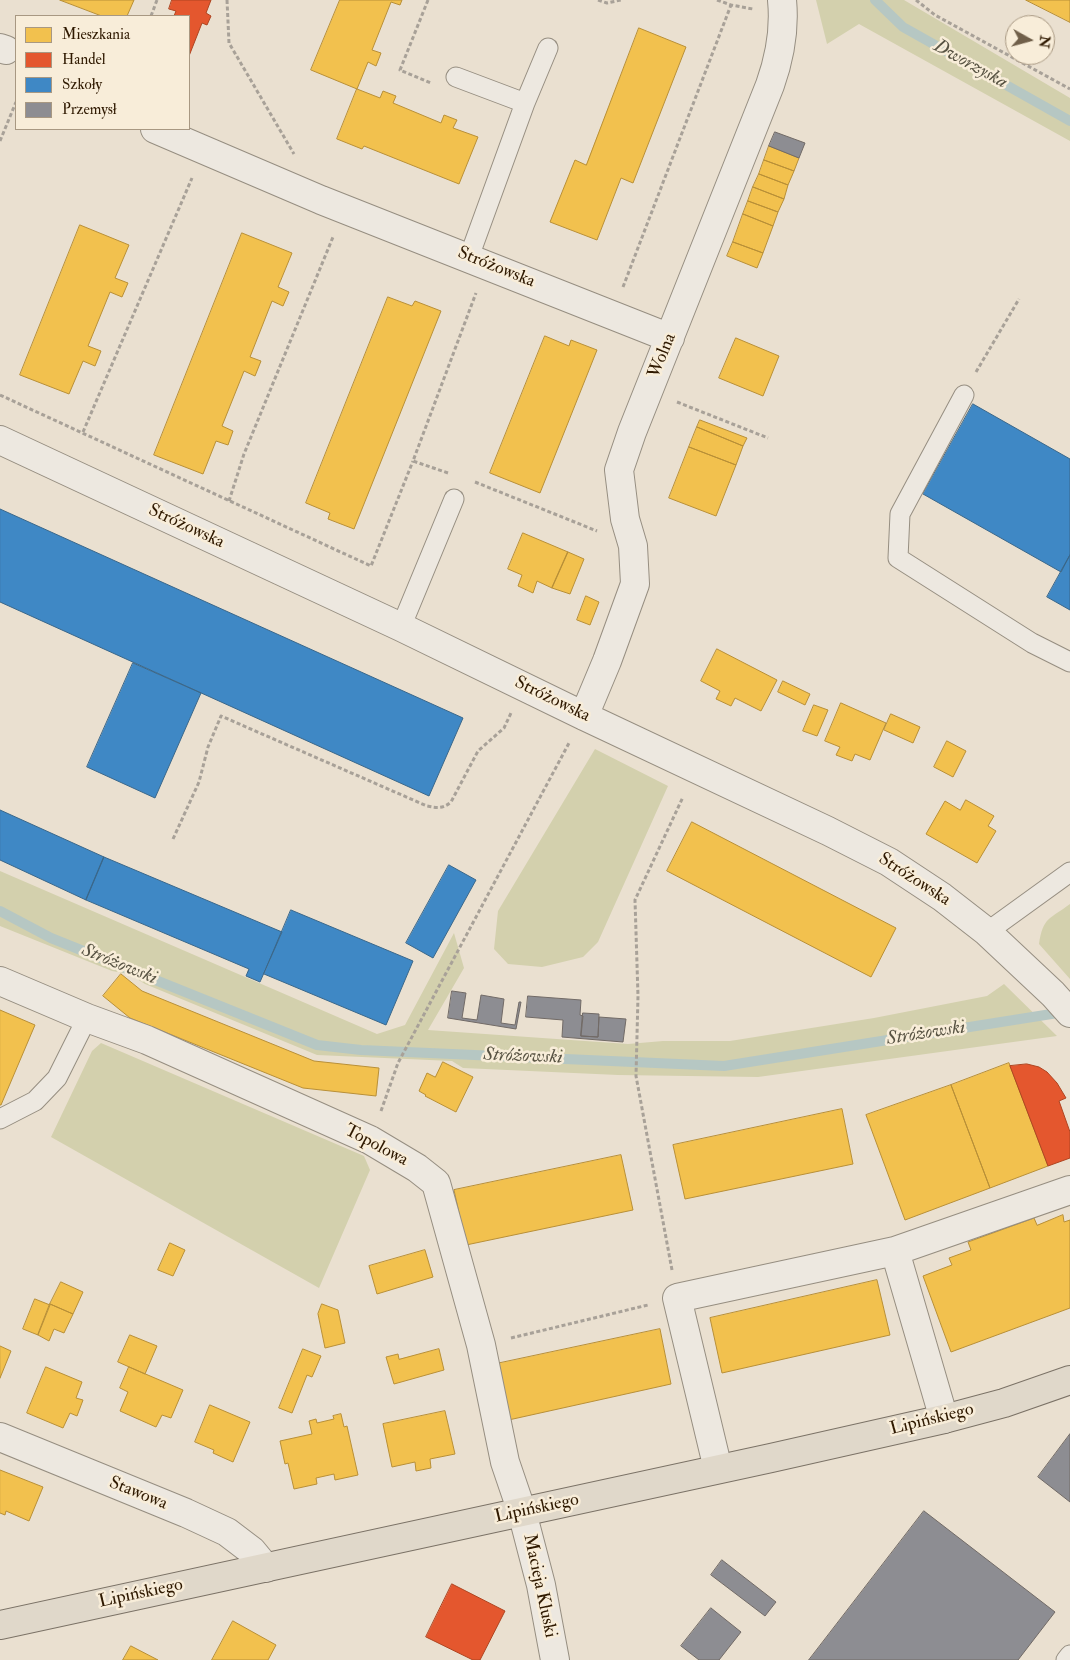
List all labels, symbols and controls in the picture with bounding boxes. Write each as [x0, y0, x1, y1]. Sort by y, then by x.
legend [15, 15, 190, 130]
north arrow [1005, 15, 1055, 65]
text: Mieszkania [62, 25, 130, 44]
text: N [1035, 34, 1054, 49]
water label: Dworzyska [929, 35, 1011, 95]
text: Handel [62, 50, 106, 69]
text: Szkoły [62, 75, 102, 94]
text: Przemysł [62, 100, 117, 119]
street label: Stróżowska [454, 243, 538, 293]
street label: Wolna [644, 330, 682, 382]
street label: Stróżowska [144, 500, 228, 554]
street label: Stróżowska [511, 672, 593, 728]
street label: Stróżowska [874, 849, 954, 911]
water label: Stróżowski [78, 940, 160, 990]
water label: Stróżowski [885, 1017, 967, 1051]
water label: Stróżowski [483, 1044, 563, 1070]
street label: Topolowa [341, 1120, 411, 1172]
street label: Lipińskiego [888, 1399, 976, 1441]
street label: Stawowa [106, 1473, 170, 1515]
street label: Lipińskiego [493, 1490, 581, 1528]
street label: Macieja Kluski [517, 1532, 561, 1640]
street label: Lipińskiego [97, 1575, 185, 1613]

